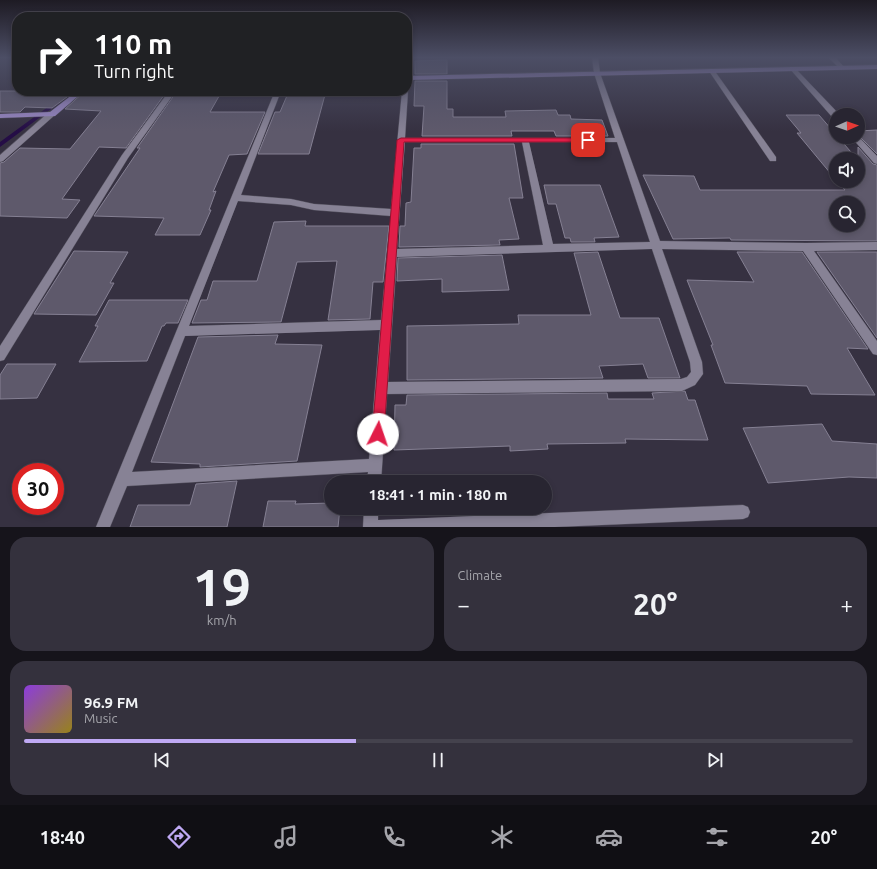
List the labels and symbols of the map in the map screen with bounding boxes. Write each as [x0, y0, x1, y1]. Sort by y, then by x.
north arrow [829, 108, 865, 144]
pin [571, 123, 605, 157]
position arrow [357, 413, 399, 455]
speed limit sign: 30 [12, 463, 64, 515]

